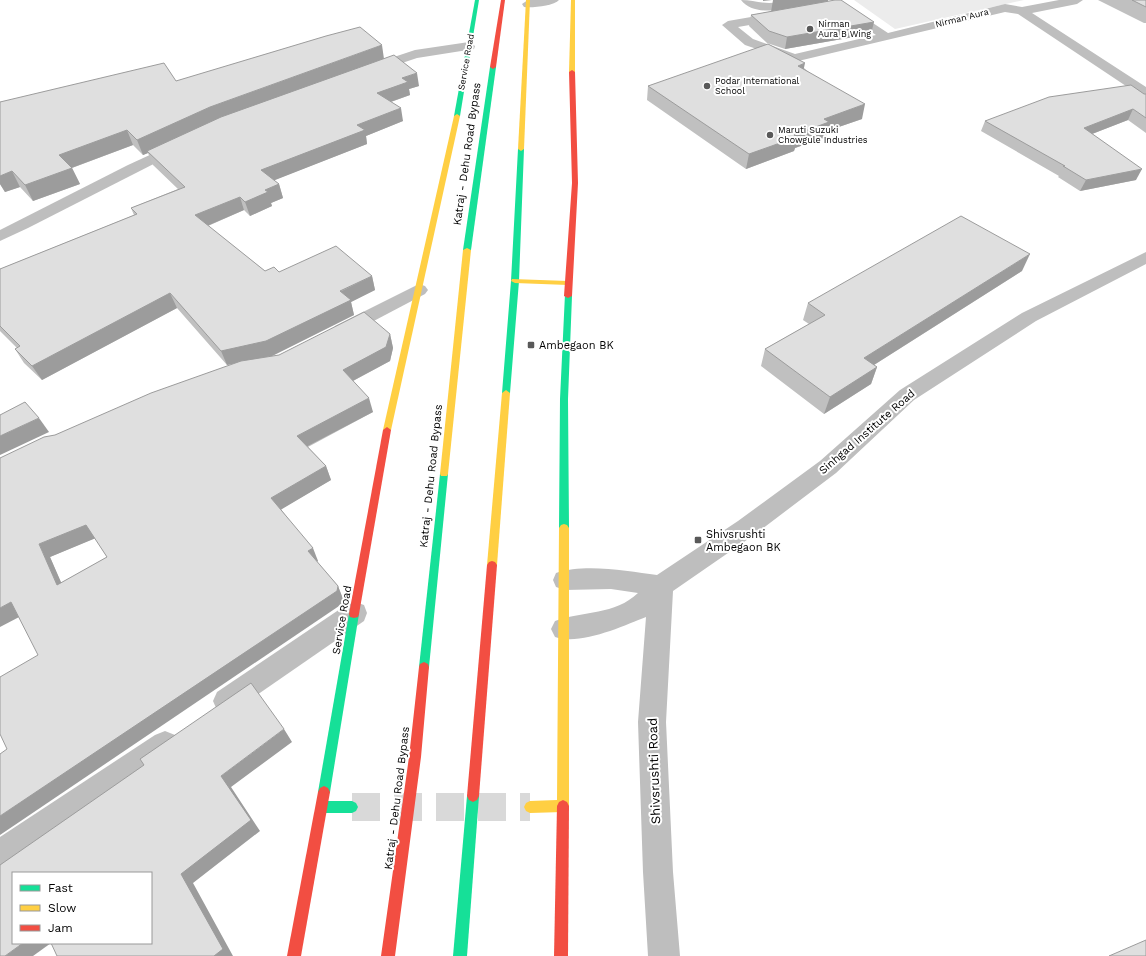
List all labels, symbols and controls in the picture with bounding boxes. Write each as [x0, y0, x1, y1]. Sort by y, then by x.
street label: Nirman Aura [934, 7, 990, 29]
place label: Nirman Aura B Wing [818, 19, 871, 39]
marker: Nirman Aura B Wing [805, 24, 815, 34]
street label: Service Road [456, 33, 476, 91]
place label: Podar International School [715, 76, 800, 96]
marker: Podar International School [702, 81, 712, 91]
street label: Katraj - Dehu Road Bypass [451, 82, 483, 226]
place label: Maruti Suzuki Chowgule Industries [778, 125, 868, 145]
marker: Maruti Suzuki Chowgule Industries [765, 130, 775, 140]
place label: Ambegaon BK [539, 339, 614, 352]
marker: Ambegaon BK [526, 340, 536, 350]
street label: Sinhgad Institute Road [816, 387, 918, 477]
street label: Katraj - Dehu Road Bypass [417, 403, 445, 548]
place label: Shivsrushti Ambegaon BK [706, 528, 781, 554]
marker: Shivsrushti Ambegaon BK [693, 535, 703, 545]
street label: Service Road [330, 585, 354, 655]
street label: Shivsrushti Road [645, 718, 663, 824]
street label: Katraj - Dehu Road Bypass [382, 726, 412, 870]
legend [12, 872, 152, 944]
text: Fast [48, 881, 73, 895]
text: Slow [48, 901, 76, 915]
text: Jam [48, 921, 73, 935]

